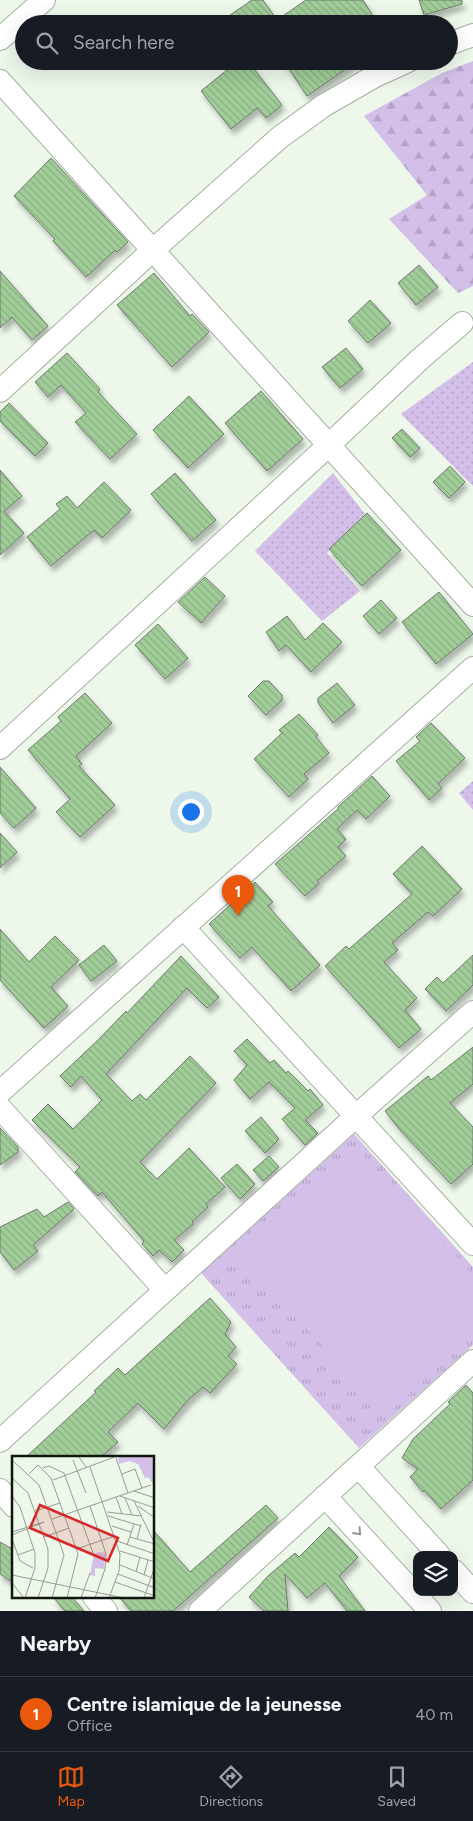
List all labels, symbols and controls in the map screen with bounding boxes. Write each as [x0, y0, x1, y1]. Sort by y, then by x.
search box [15, 15, 458, 70]
icon: search [33, 29, 61, 57]
text: Search here [73, 31, 175, 54]
your location [178, 799, 204, 825]
pin: 1 [222, 875, 254, 916]
inset map [12, 1456, 155, 1598]
one-way arrow [352, 1527, 361, 1536]
map controls [413, 1551, 458, 1596]
button: layers [413, 1551, 458, 1596]
text: Nearby [20, 1631, 91, 1656]
text: Centre islamique de la jeunesse [67, 1693, 341, 1716]
text: 1 [33, 1705, 39, 1724]
text: 40 m [415, 1705, 453, 1724]
text: Office [67, 1716, 112, 1735]
tab: Map [57, 1763, 85, 1810]
tab: Directions [199, 1763, 263, 1810]
tab: Saved [377, 1763, 416, 1810]

